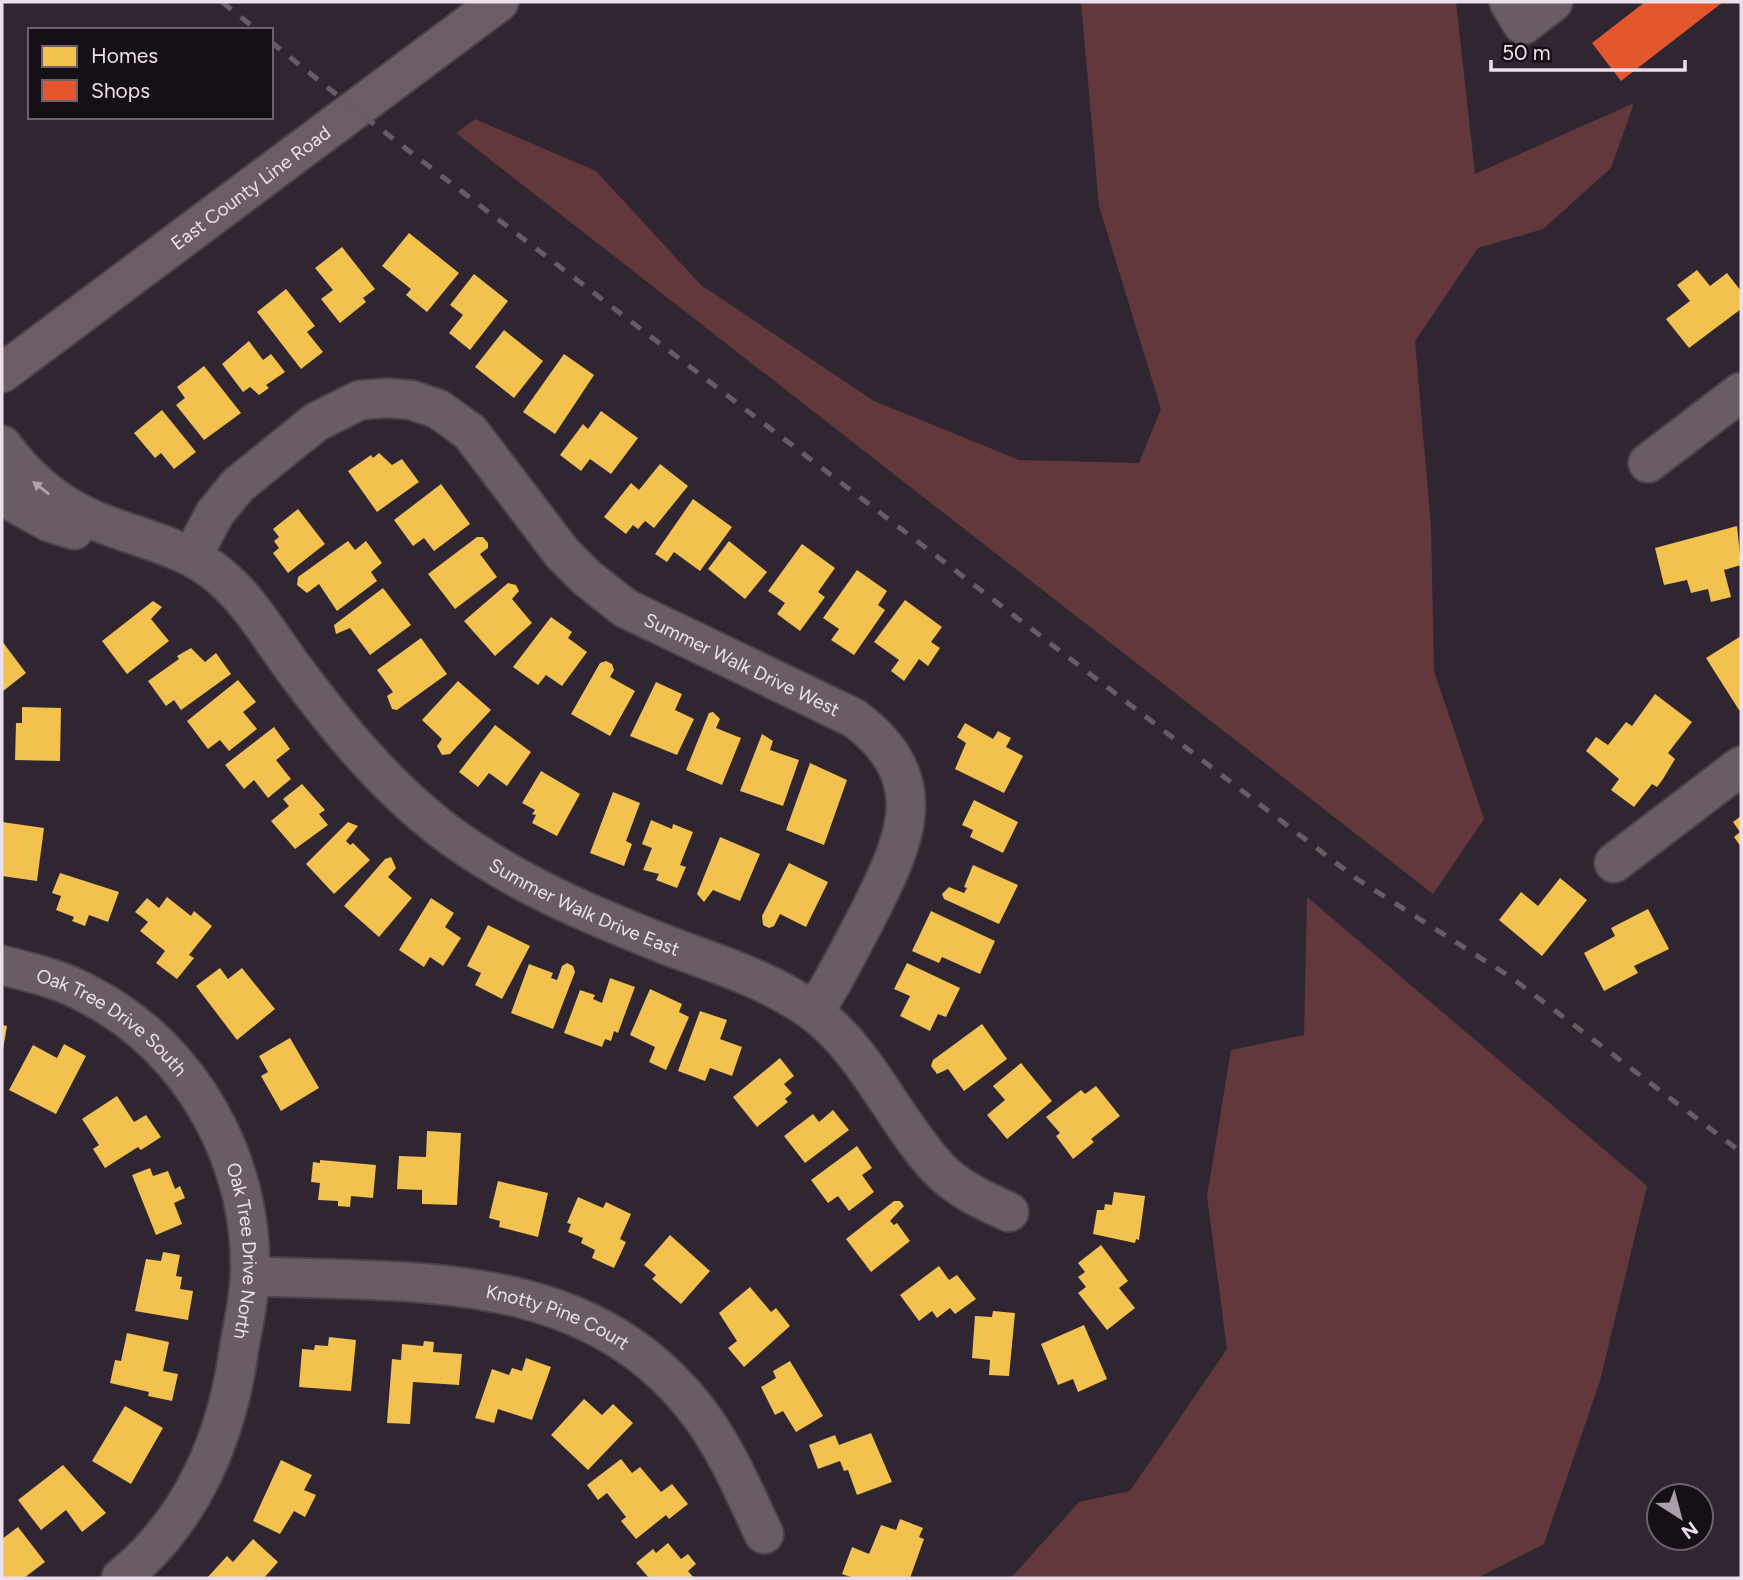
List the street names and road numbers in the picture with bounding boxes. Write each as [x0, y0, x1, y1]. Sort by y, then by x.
street label: East County Line Road [166, 121, 335, 255]
street label: Summer Walk Drive West [641, 607, 843, 721]
street label: Summer Walk Drive East [485, 853, 683, 960]
street label: Oak Tree Drive South [34, 963, 192, 1081]
street label: Oak Tree Drive North [222, 1160, 262, 1341]
street label: Knotty Pine Court [484, 1280, 634, 1354]

